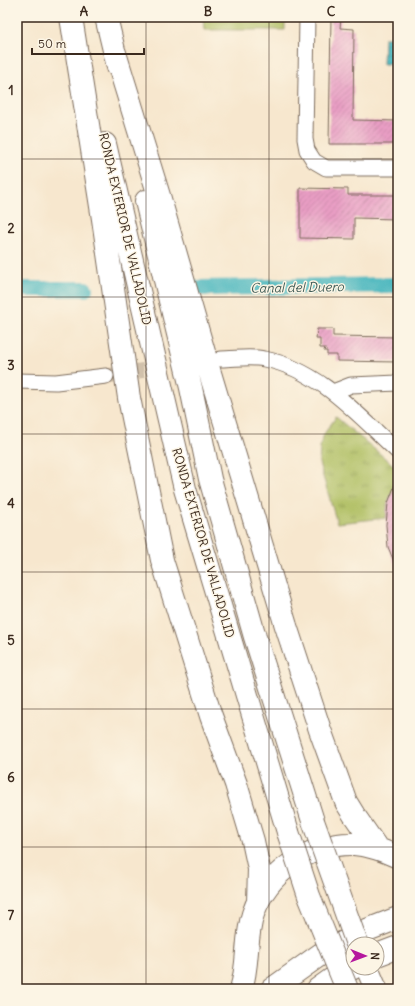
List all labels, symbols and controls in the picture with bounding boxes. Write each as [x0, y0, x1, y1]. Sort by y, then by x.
text: A [80, 3, 89, 20]
text: B [204, 3, 213, 20]
text: C [327, 3, 336, 20]
scale bar [32, 30, 144, 56]
text: 50 m [38, 36, 67, 51]
text: 1 [8, 82, 14, 99]
street label: RONDA EXTERIOR DE VALLADOLID [96, 131, 155, 326]
text: 2 [7, 220, 15, 237]
water label: Canal del Duero [250, 278, 345, 297]
text: 3 [7, 357, 15, 374]
street label: RONDA EXTERIOR DE VALLADOLID [169, 446, 238, 639]
text: 4 [7, 495, 15, 512]
text: 5 [7, 632, 15, 649]
text: 6 [7, 769, 15, 786]
text: 7 [8, 907, 15, 924]
north arrow [345, 936, 385, 976]
text: N [368, 952, 382, 960]

